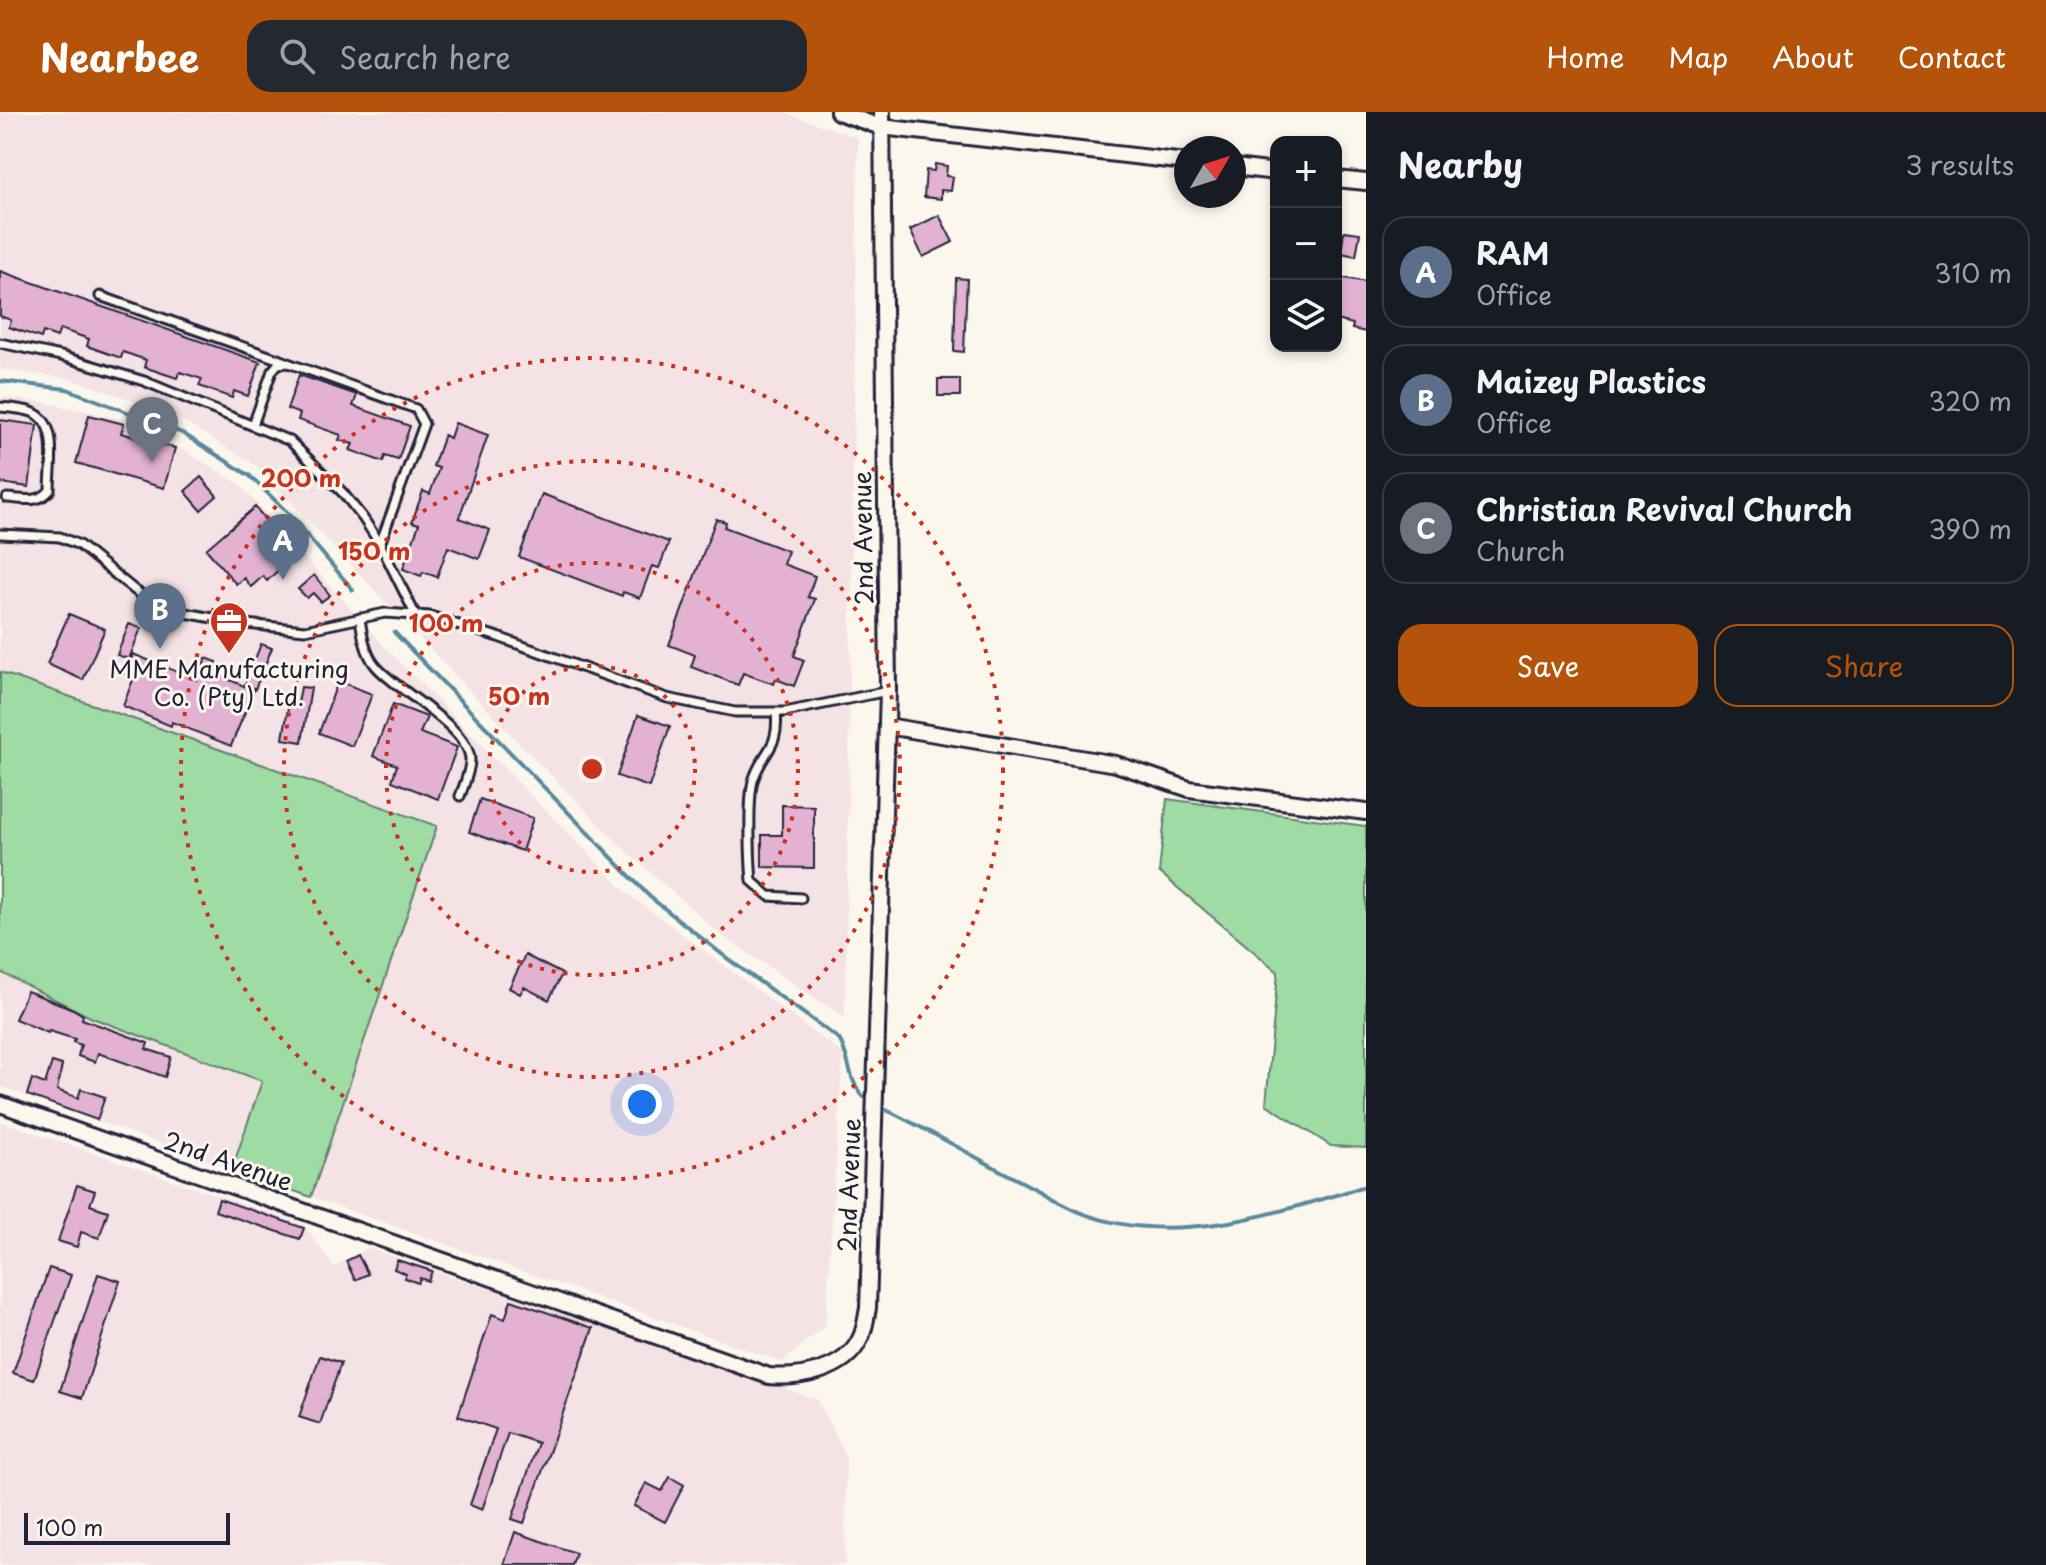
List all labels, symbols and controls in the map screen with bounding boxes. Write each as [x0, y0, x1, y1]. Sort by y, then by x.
search box [247, 20, 807, 92]
text: Nearbee [40, 28, 199, 85]
icon: search [275, 34, 319, 78]
text: Search here [339, 34, 511, 79]
text: Home [1546, 35, 1624, 78]
text: Map [1668, 35, 1728, 78]
text: About [1772, 35, 1854, 78]
text: Contact [1898, 35, 2006, 78]
north arrow [1174, 136, 1246, 208]
map controls [1270, 136, 1342, 352]
button: + [1270, 136, 1342, 208]
text: Nearby [1398, 138, 1523, 190]
text: 3 results [1906, 145, 2014, 184]
button: − [1270, 208, 1342, 280]
text: RAM [1476, 230, 1549, 275]
text: A [1416, 253, 1436, 292]
text: 310 m [1934, 253, 2012, 292]
text: Office [1476, 275, 1552, 314]
button: layers [1270, 280, 1342, 352]
text: Maizey Plastics [1476, 358, 1706, 403]
text: B [1417, 381, 1435, 420]
text: 320 m [1928, 381, 2012, 420]
pin: C [126, 397, 178, 463]
text: Office [1476, 403, 1552, 442]
text: 200 m [261, 459, 341, 495]
street label: 2nd Avenue [843, 471, 881, 605]
text: Christian Revival Church [1476, 486, 1852, 531]
text: C [1416, 509, 1436, 548]
text: 390 m [1928, 509, 2012, 548]
pin: A [257, 514, 309, 580]
text: Church [1476, 531, 1565, 570]
text: 150 m [338, 532, 410, 568]
pin: B [134, 583, 186, 649]
office icon: MME Manufacturing Co. (Pty) Ltd. [208, 600, 250, 655]
text: 100 m [409, 604, 483, 640]
button: Save [1398, 624, 1698, 707]
button: Share [1714, 624, 2014, 707]
place label: MME Manufacturing Co. (Pty) Ltd. [109, 650, 349, 714]
text: 50 m [488, 677, 550, 713]
centre of rings [578, 755, 606, 783]
your location [622, 1084, 662, 1124]
street label: 2nd Avenue [828, 1117, 868, 1253]
street label: 2nd Avenue [159, 1121, 298, 1199]
scale bar [24, 1509, 230, 1545]
text: 100 m [36, 1510, 103, 1543]

